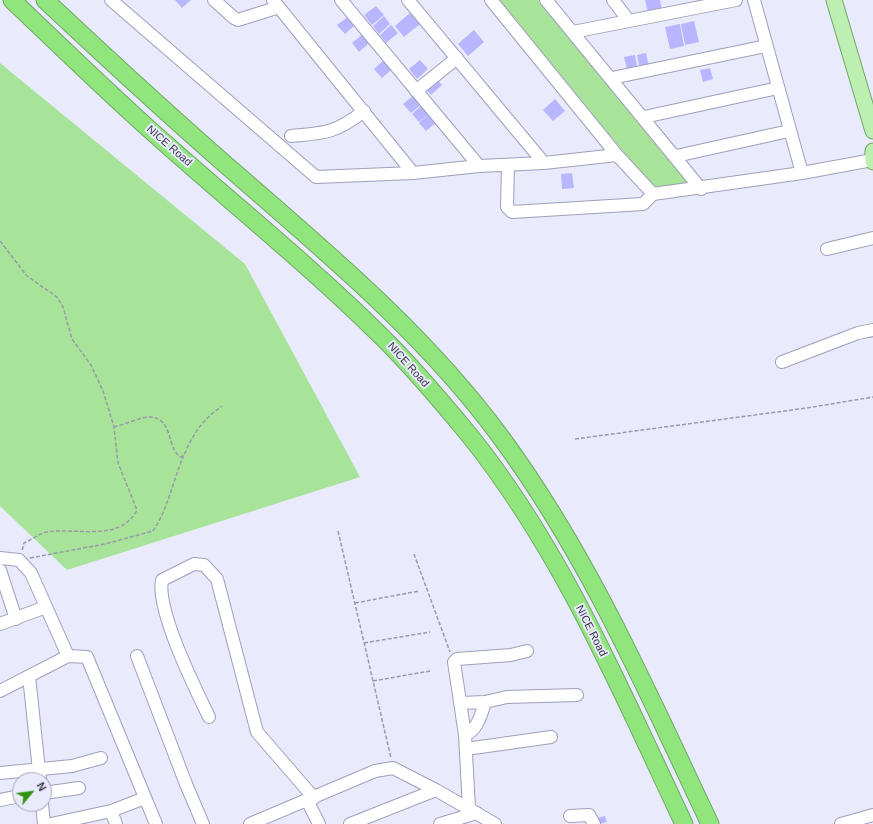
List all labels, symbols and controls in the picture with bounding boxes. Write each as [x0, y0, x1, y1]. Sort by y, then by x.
street label: NICE Road [144, 123, 194, 169]
street label: NICE Road [384, 340, 432, 390]
street label: NICE Road [572, 603, 610, 659]
north arrow [12, 772, 52, 812]
text: N [34, 780, 49, 793]

